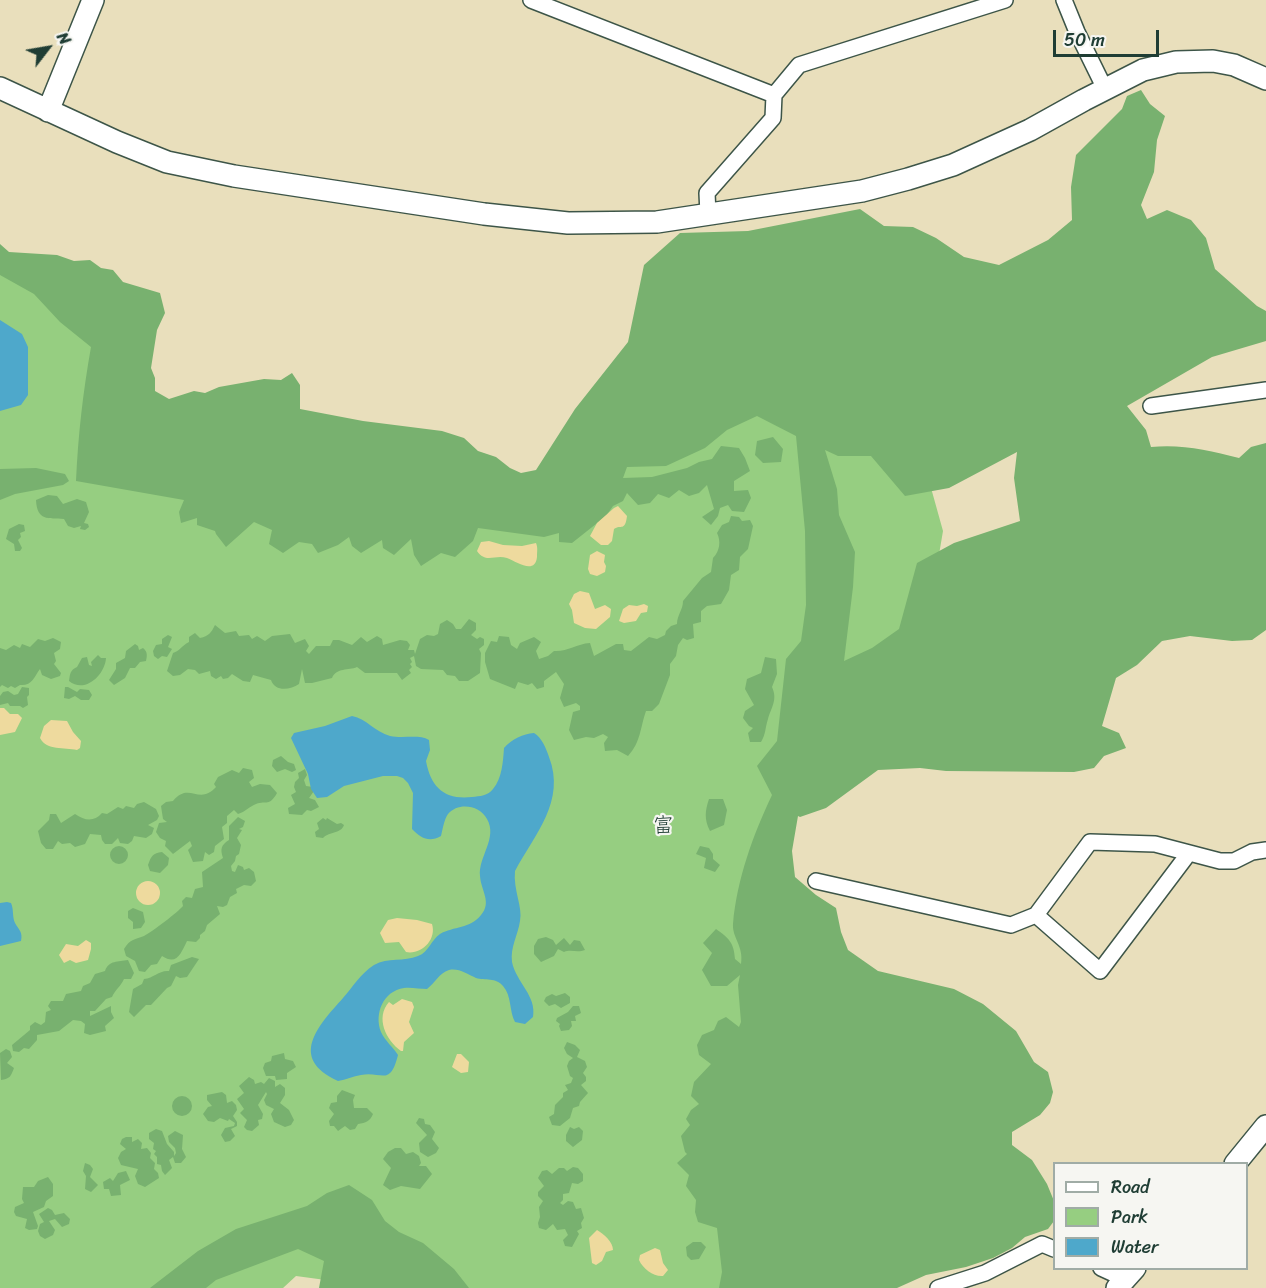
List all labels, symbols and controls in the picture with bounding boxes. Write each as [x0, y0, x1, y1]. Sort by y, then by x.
north arrow [18, 18, 78, 78]
scale bar [1056, 18, 1162, 56]
text: 50 m [1064, 24, 1105, 56]
text: N [49, 26, 79, 51]
district label: 富 [653, 814, 673, 840]
legend [1053, 1162, 1248, 1270]
text: Road [1111, 1171, 1150, 1203]
text: Park [1111, 1201, 1148, 1233]
text: Water [1111, 1231, 1158, 1263]

